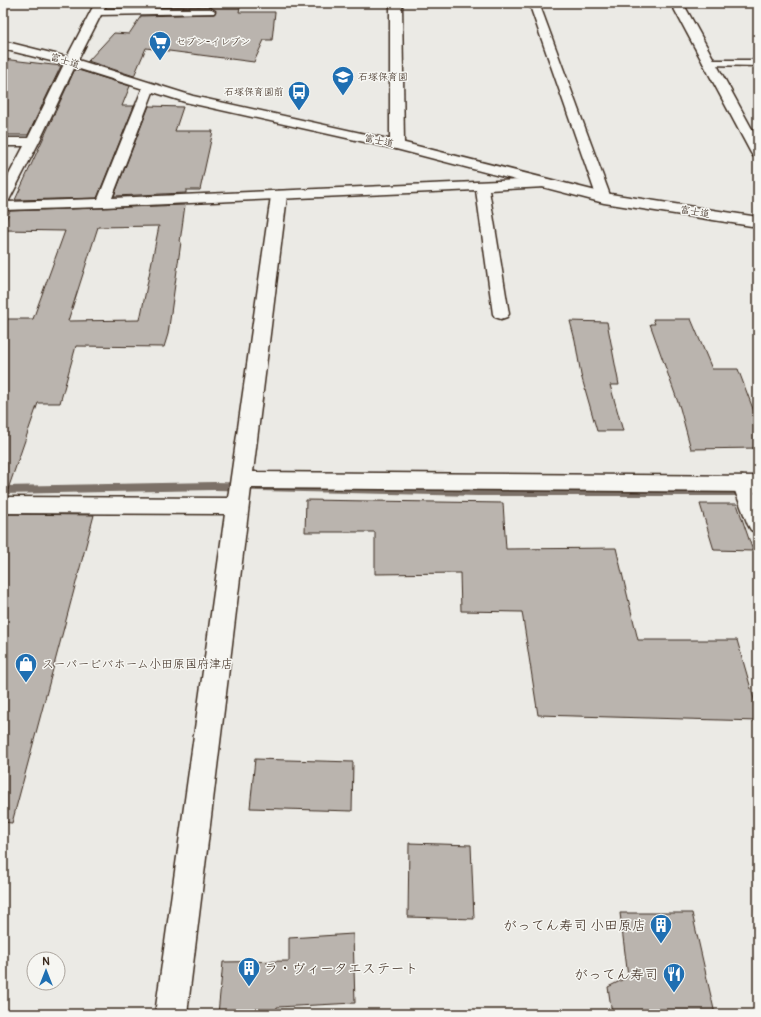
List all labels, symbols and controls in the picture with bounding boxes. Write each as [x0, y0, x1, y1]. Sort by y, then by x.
supermarket icon: セブン-イレブン [147, 29, 173, 62]
place label: セブン-イレブン [176, 36, 250, 48]
street label: 富士道 [49, 51, 81, 71]
school or university icon: 石塚保育園 [330, 64, 356, 97]
place label: 石塚保育園 [358, 71, 408, 83]
bus stop icon: 石塚保育園前 [286, 79, 312, 112]
place label: 石塚保育園前 [224, 86, 284, 98]
street label: 富士道 [363, 132, 395, 150]
street label: 富士道 [679, 204, 711, 220]
shop icon: スーパービバホーム小田原国府津店 [13, 651, 39, 684]
place label: スーパービバホーム小田原国府津店 [42, 657, 233, 672]
building icon: がってん寿司 小田原店 [648, 912, 674, 945]
place label: がってん寿司 小田原店 [503, 917, 646, 934]
north arrow [26, 951, 66, 991]
text: N [42, 955, 50, 968]
building icon: ラ・ヴィータエステート [236, 955, 262, 988]
place label: ラ・ヴィータエステート [264, 960, 419, 977]
restaurant icon: がってん寿司 [661, 961, 687, 994]
place label: がってん寿司 [574, 966, 658, 983]

